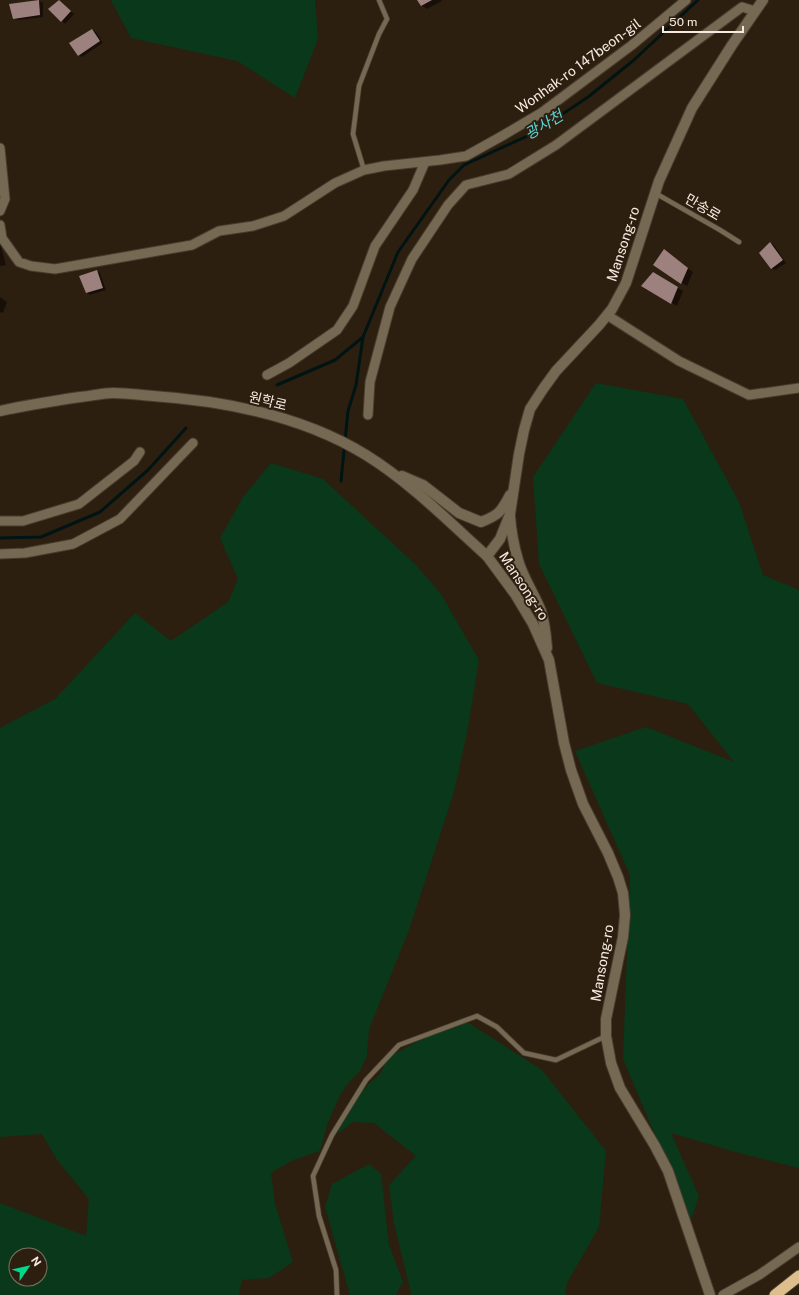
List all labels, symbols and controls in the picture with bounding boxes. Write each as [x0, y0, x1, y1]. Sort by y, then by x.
scale bar [663, 8, 743, 34]
street label: Wonhak-ro 147beon-gil [512, 15, 644, 117]
text: 50 m [669, 15, 697, 29]
water label: 광사천 [522, 105, 568, 143]
street label: 만송로 [682, 190, 724, 224]
street label: Mansong-ro [603, 204, 643, 284]
street label: 원학로 [247, 389, 289, 413]
street label: Mansong-ro [496, 549, 552, 623]
street label: Mansong-ro [587, 923, 617, 1003]
north arrow [8, 1247, 48, 1287]
text: N [29, 1254, 44, 1268]

